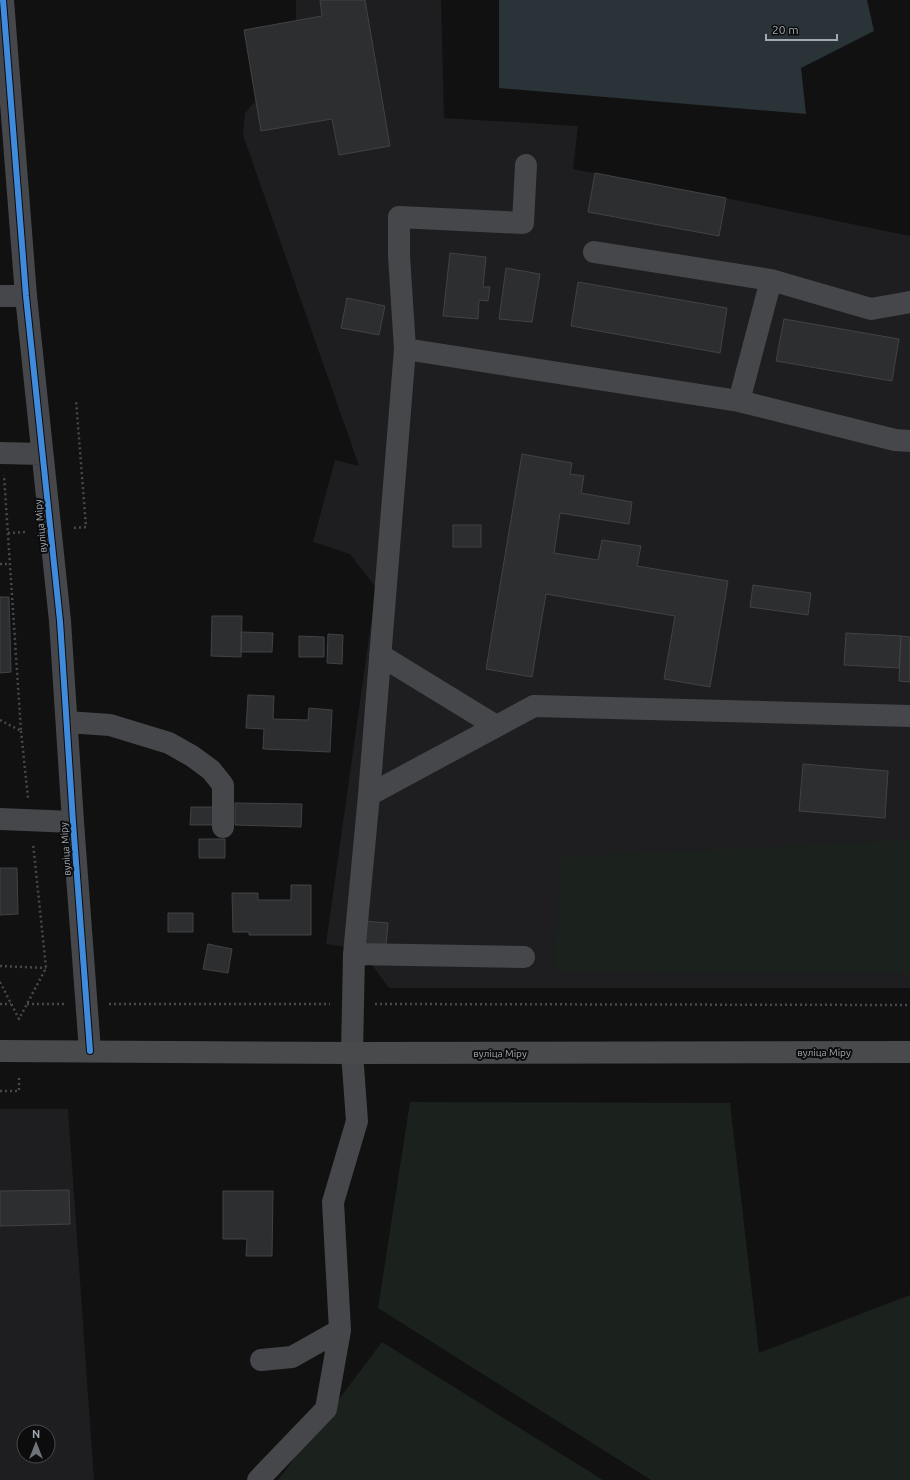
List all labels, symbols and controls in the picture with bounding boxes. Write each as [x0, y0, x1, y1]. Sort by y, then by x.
scale bar [766, 16, 837, 42]
text: 20 m [772, 23, 799, 36]
street label: вуліца Міру [32, 499, 49, 553]
street label: вуліца Міру [58, 822, 73, 876]
street label: вуліца Міру [797, 1047, 851, 1058]
street label: вуліца Міру [473, 1048, 527, 1059]
north arrow [16, 1424, 56, 1464]
text: N [32, 1428, 40, 1440]

